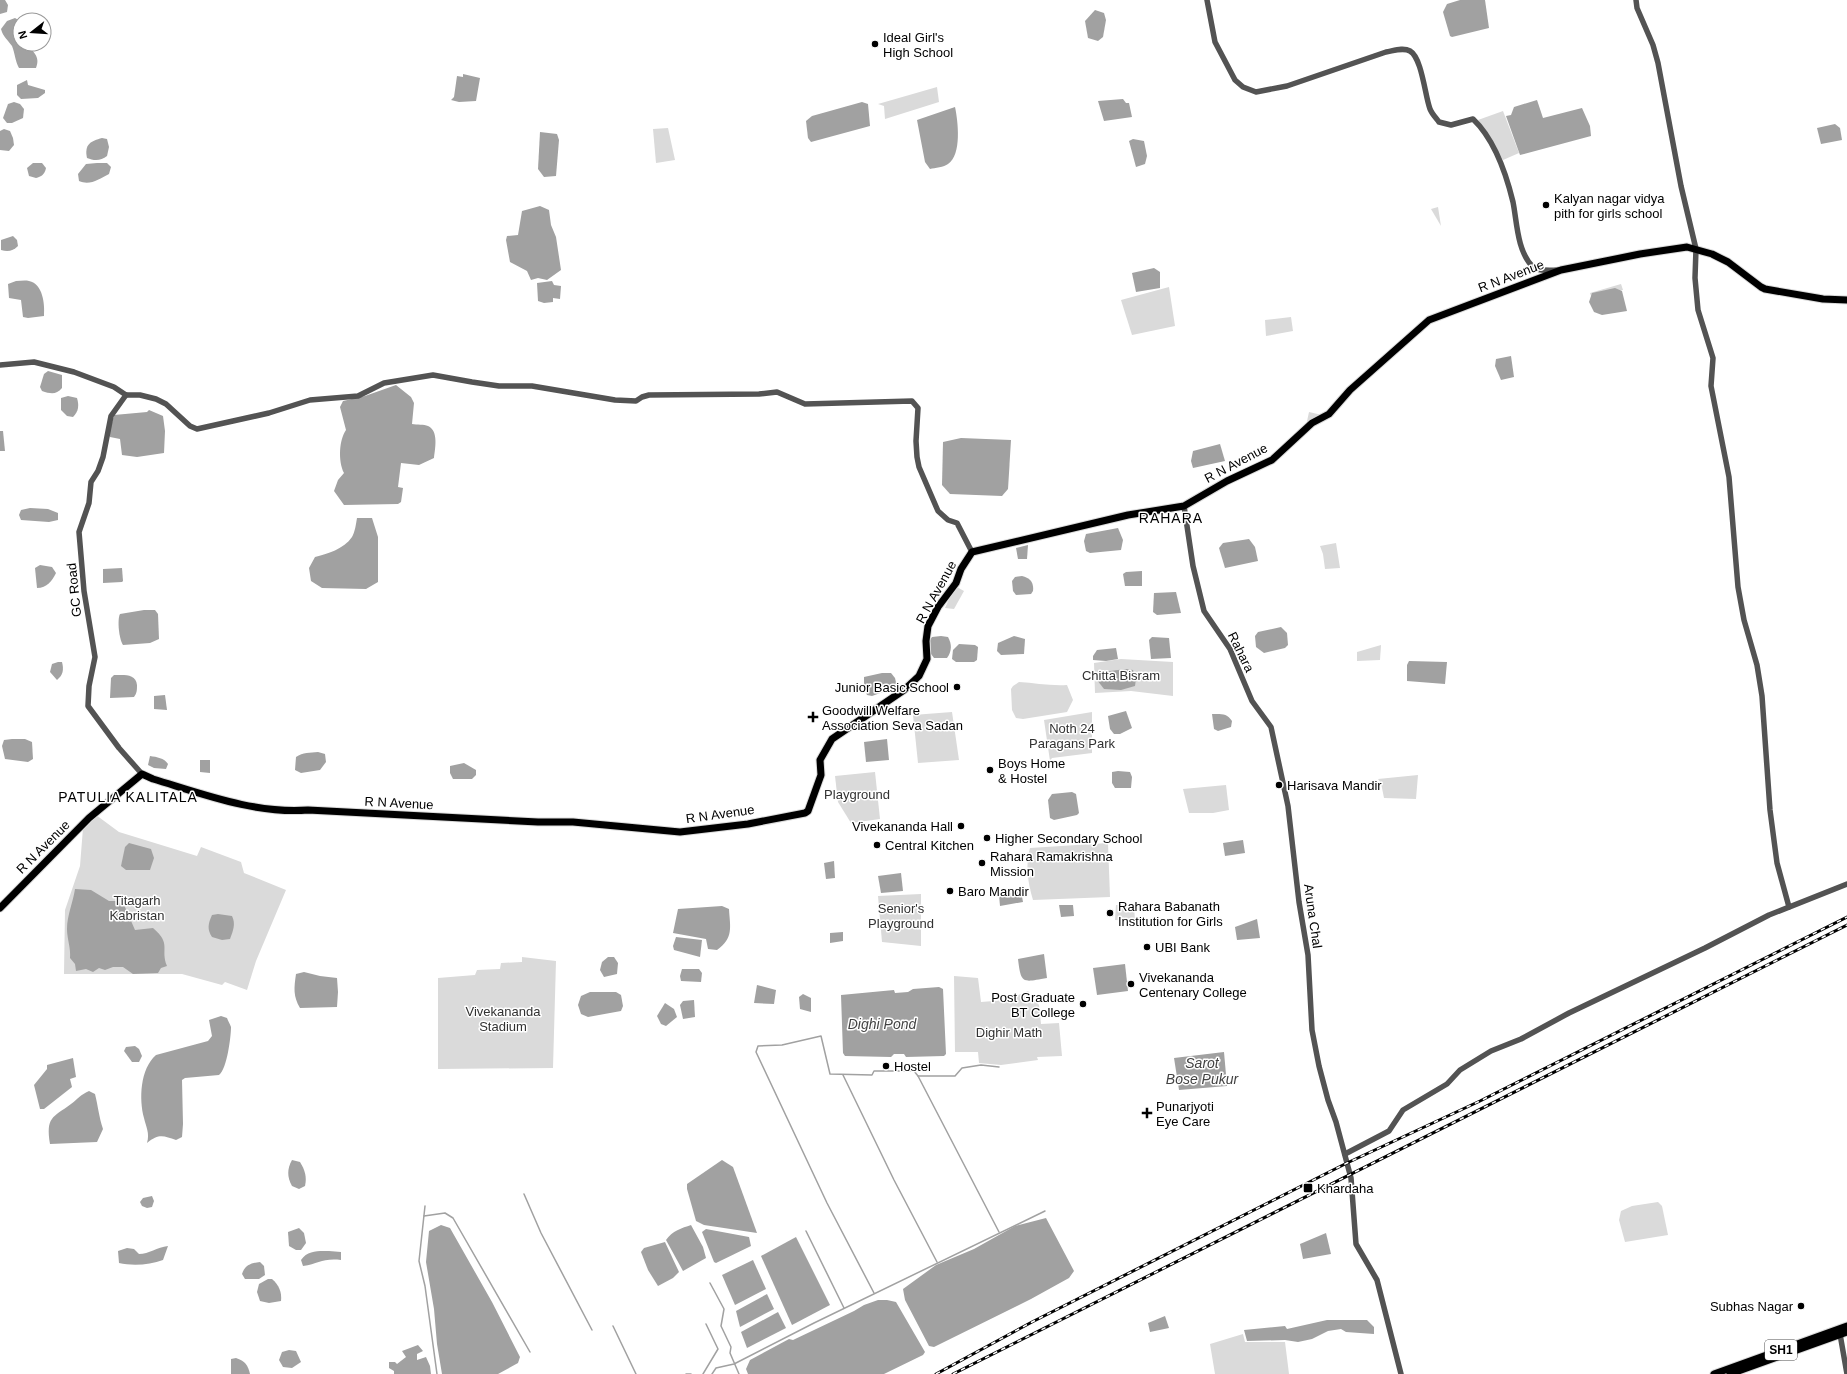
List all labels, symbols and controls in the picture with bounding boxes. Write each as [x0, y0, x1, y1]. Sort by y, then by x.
north arrow [12, 12, 52, 52]
text: N [16, 29, 29, 40]
place label: Ideal Girl's High School [883, 30, 953, 60]
marker: Ideal Girl's High School [870, 39, 880, 49]
place label: Kalyan nagar vidya pith for girls school [1554, 191, 1665, 221]
marker: Kalyan nagar vidya pith for girls school [1541, 200, 1551, 210]
street label: R N Avenue [1476, 257, 1546, 295]
street label: R N Avenue [1202, 440, 1270, 486]
district label: RAHARA [1139, 510, 1203, 526]
street label: R N Avenue [913, 558, 959, 626]
street label: GC Road [64, 562, 84, 618]
street label: Rahara [1225, 630, 1257, 675]
park label: Chitta Bisram [1082, 668, 1160, 683]
place label: Junior Basic School [835, 680, 949, 695]
marker: Junior Basic School [952, 682, 962, 692]
place label: Goodwill Welfare Association Seva Sadan [822, 703, 963, 733]
marker: Goodwill Welfare Association Seva Sadan [807, 711, 819, 723]
park label: Noth 24 Paragans Park [1029, 721, 1115, 751]
place label: Boys Home & Hostel [998, 756, 1065, 786]
marker: Boys Home & Hostel [985, 765, 995, 775]
place label: Harisava Mandir [1287, 778, 1382, 793]
marker: Harisava Mandir [1274, 780, 1284, 790]
park label: Playground [824, 787, 890, 802]
district label: PATULIA KALITALA [58, 789, 198, 805]
street label: R N Avenue [364, 794, 434, 812]
street label: R N Avenue [685, 802, 755, 826]
street label: R N Avenue [13, 817, 73, 877]
place label: Vivekananda Hall [852, 819, 953, 834]
marker: Vivekananda Hall [956, 821, 966, 831]
place label: Higher Secondary School [995, 831, 1143, 846]
marker: Higher Secondary School [982, 833, 992, 843]
place label: Central Kitchen [885, 838, 974, 853]
marker: Central Kitchen [872, 840, 882, 850]
place label: Rahara Ramakrishna Mission [990, 849, 1114, 879]
marker: Rahara Ramakrishna Mission [977, 858, 987, 868]
street label: Aruna Chal [1301, 883, 1325, 949]
place label: Baro Mandir [958, 884, 1029, 899]
marker: Baro Mandir [945, 886, 955, 896]
park label: Titagarh Kabristan [110, 893, 164, 923]
place label: Rahara Babanath Institution for Girls [1118, 899, 1223, 929]
park label: Senior's Playground [868, 901, 934, 931]
marker: Rahara Babanath Institution for Girls [1105, 908, 1115, 918]
place label: UBI Bank [1155, 940, 1210, 955]
marker: UBI Bank [1142, 942, 1152, 952]
place label: Vivekananda Centenary College [1139, 970, 1247, 1000]
marker: Vivekananda Centenary College [1126, 979, 1136, 989]
place label: Post Graduate BT College [991, 990, 1075, 1020]
marker: Post Graduate BT College [1078, 999, 1088, 1009]
park label: Vivekananda Stadium [466, 1004, 541, 1034]
water label: Dighi Pond [848, 1016, 917, 1032]
park label: Dighir Math [976, 1025, 1042, 1040]
water label: Sarot Bose Pukur [1166, 1055, 1240, 1087]
place label: Hostel [894, 1059, 931, 1074]
marker: Hostel [881, 1061, 891, 1071]
place label: Punarjyoti Eye Care [1156, 1099, 1214, 1129]
marker: Punarjyoti Eye Care [1141, 1107, 1153, 1119]
place label: Khardaha [1317, 1181, 1374, 1196]
marker: Khardaha [1302, 1182, 1314, 1194]
place label: Subhas Nagar [1710, 1299, 1794, 1314]
marker: Subhas Nagar [1796, 1301, 1806, 1311]
road number: SH1 [1765, 1340, 1797, 1360]

